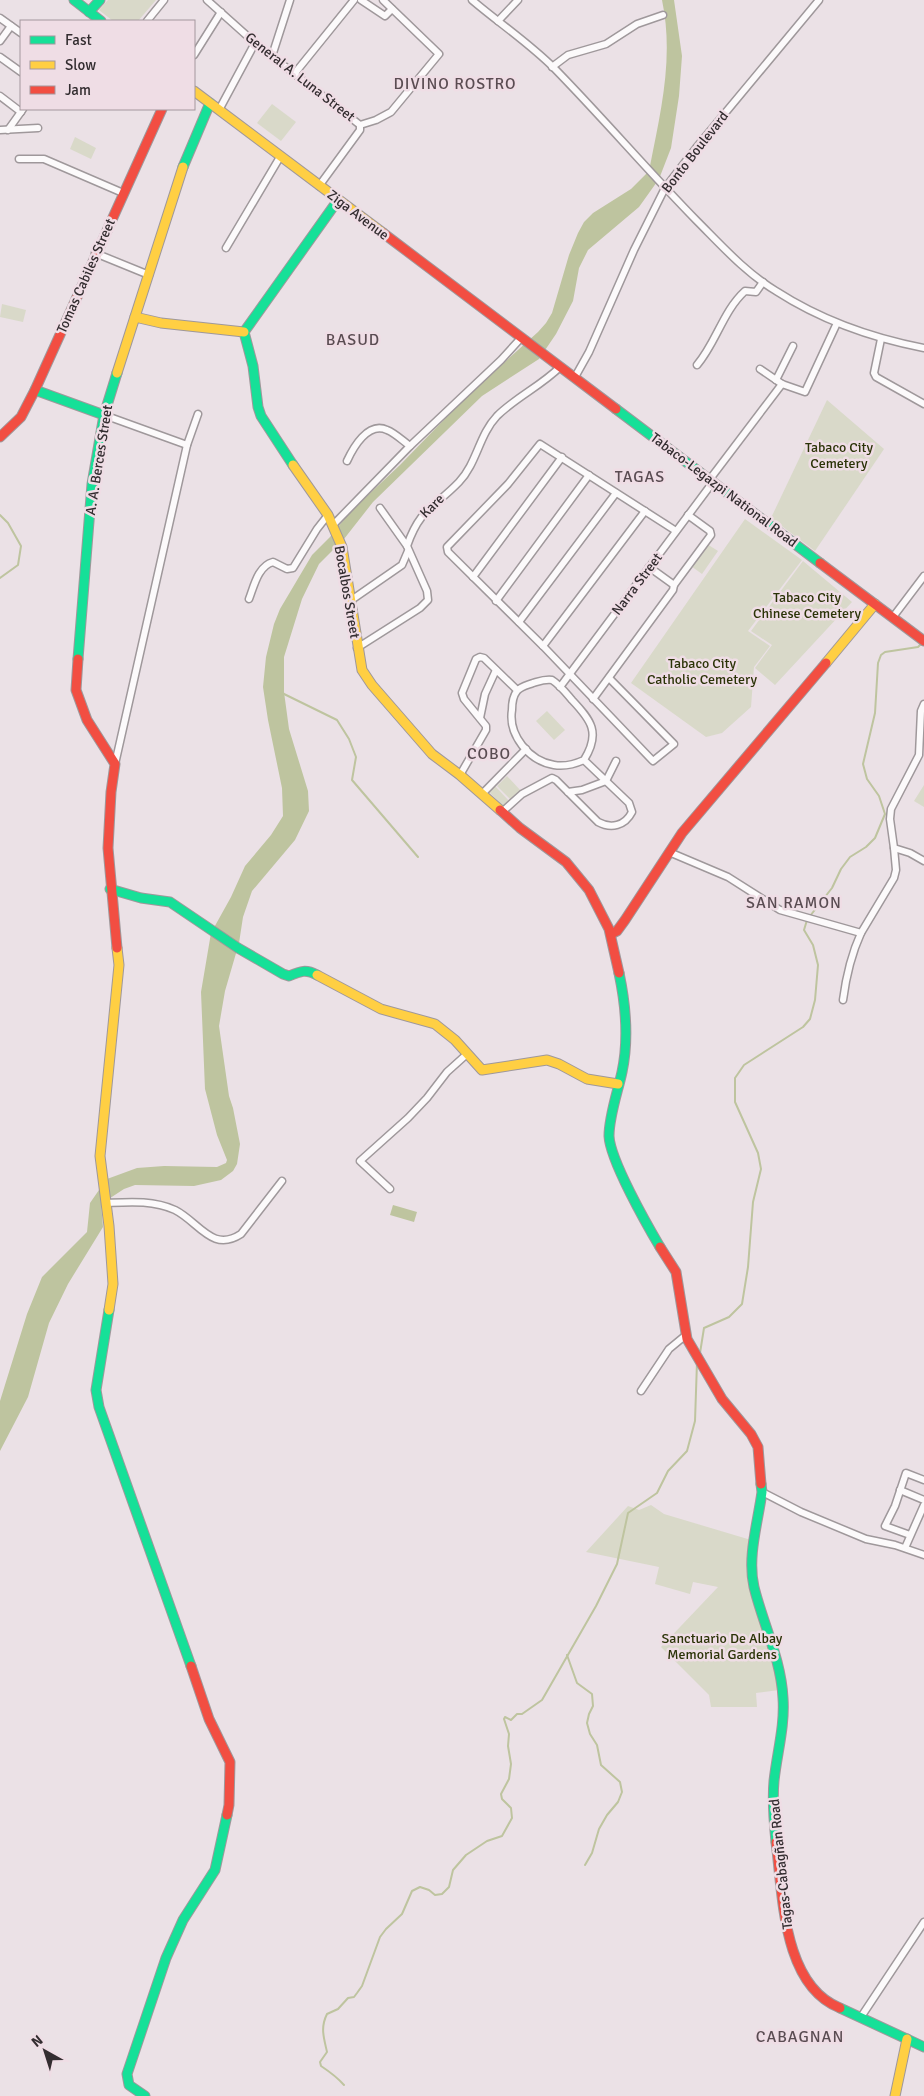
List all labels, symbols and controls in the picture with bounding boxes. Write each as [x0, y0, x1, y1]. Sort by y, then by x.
legend [20, 20, 195, 110]
street label: General A. Luna Street [242, 29, 358, 125]
text: Fast [65, 31, 92, 49]
text: Slow [65, 56, 96, 74]
district label: DIVINO ROSTRO [394, 74, 517, 94]
text: Jam [65, 81, 91, 99]
street label: Bonto Boulevard [658, 108, 732, 196]
street label: Ziga Avenue [324, 186, 392, 244]
street label: Tomas Cabiles Street [53, 216, 119, 336]
district label: BASUD [326, 330, 380, 350]
street label: A. A. Berces Street [82, 404, 116, 516]
street label: Tabaco-Legazpi National Road [647, 429, 801, 551]
park label: Tabaco City Cemetery [805, 439, 873, 472]
district label: TAGAS [615, 467, 665, 487]
street label: Kare [416, 490, 448, 522]
street label: Bocalbos Street [330, 544, 364, 640]
street label: Narra Street [608, 549, 666, 618]
park label: Tabaco City Chinese Cemetery [753, 589, 861, 622]
park label: Tabaco City Catholic Cemetery [647, 655, 757, 688]
district label: COBO [467, 744, 511, 764]
district label: SAN RAMON [746, 893, 842, 913]
park label: Sanctuario De Albay Memorial Gardens [662, 1630, 783, 1663]
street label: Tagas-Cabagñan Road [766, 1798, 796, 1930]
north arrow [20, 2026, 70, 2076]
district label: CABAGNAN [756, 2027, 844, 2047]
text: N [28, 2032, 46, 2051]

